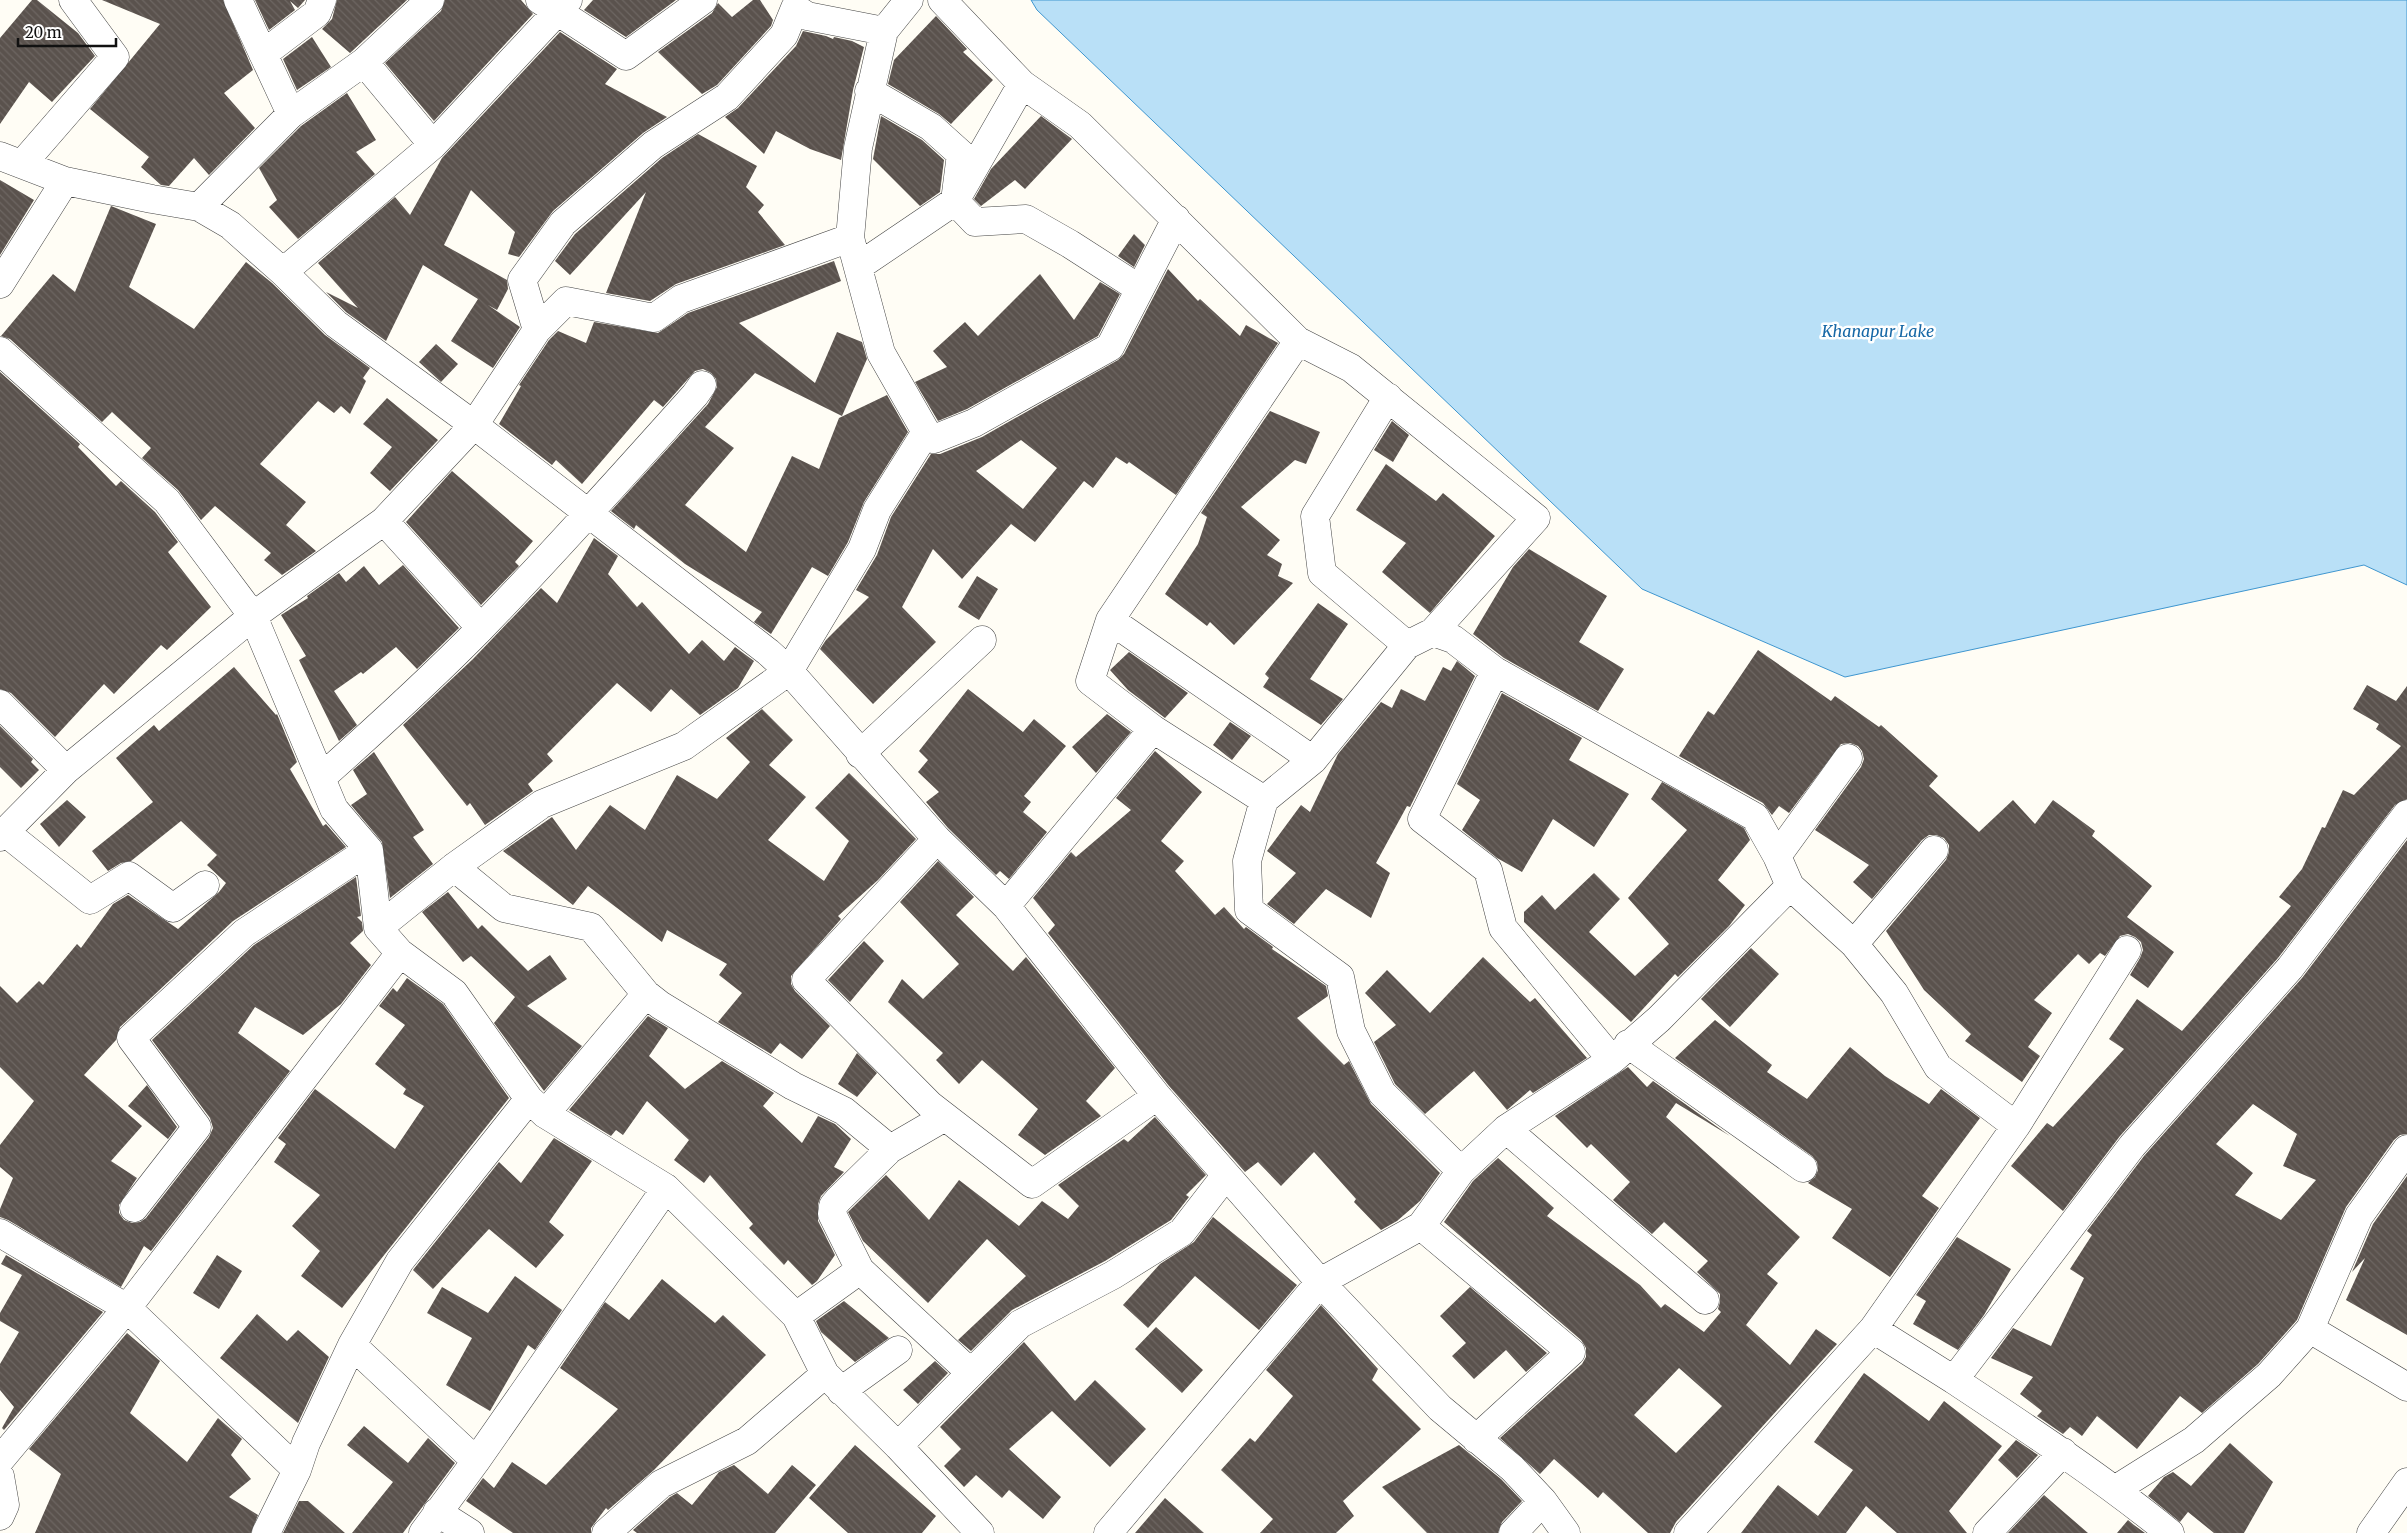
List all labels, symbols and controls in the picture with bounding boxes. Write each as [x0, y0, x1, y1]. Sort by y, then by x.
scale bar [18, 15, 115, 47]
text: 20 m [25, 23, 62, 42]
water label: Khanapur Lake [1821, 321, 1934, 341]

